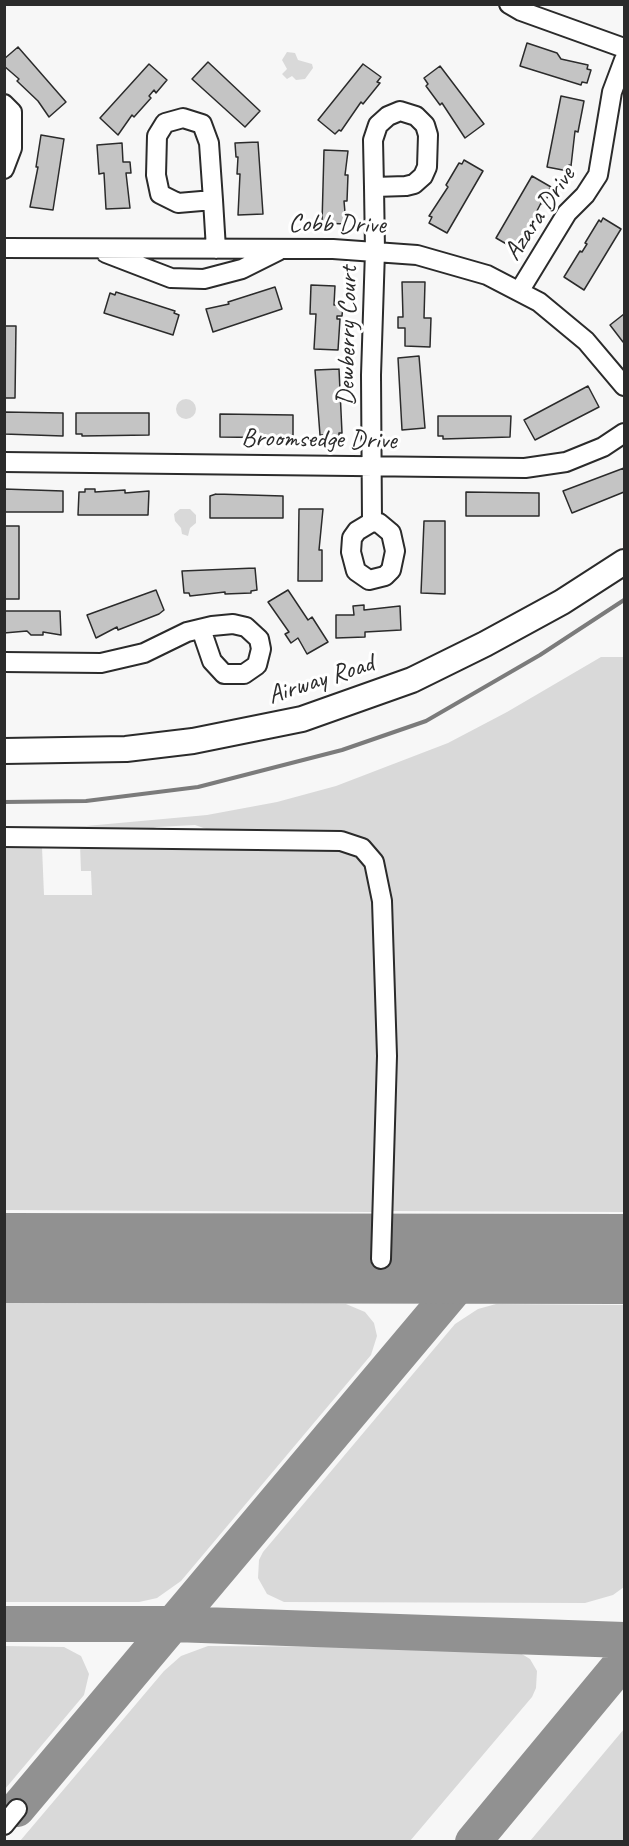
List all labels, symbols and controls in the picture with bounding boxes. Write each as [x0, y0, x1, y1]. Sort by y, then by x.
street label: Azara Drive [497, 161, 583, 267]
street label: Cobb Drive [288, 209, 386, 241]
street label: Dewberry Court [331, 266, 365, 406]
street label: Broomsedge Drive [241, 423, 397, 457]
street label: Airway Road [264, 648, 378, 712]

